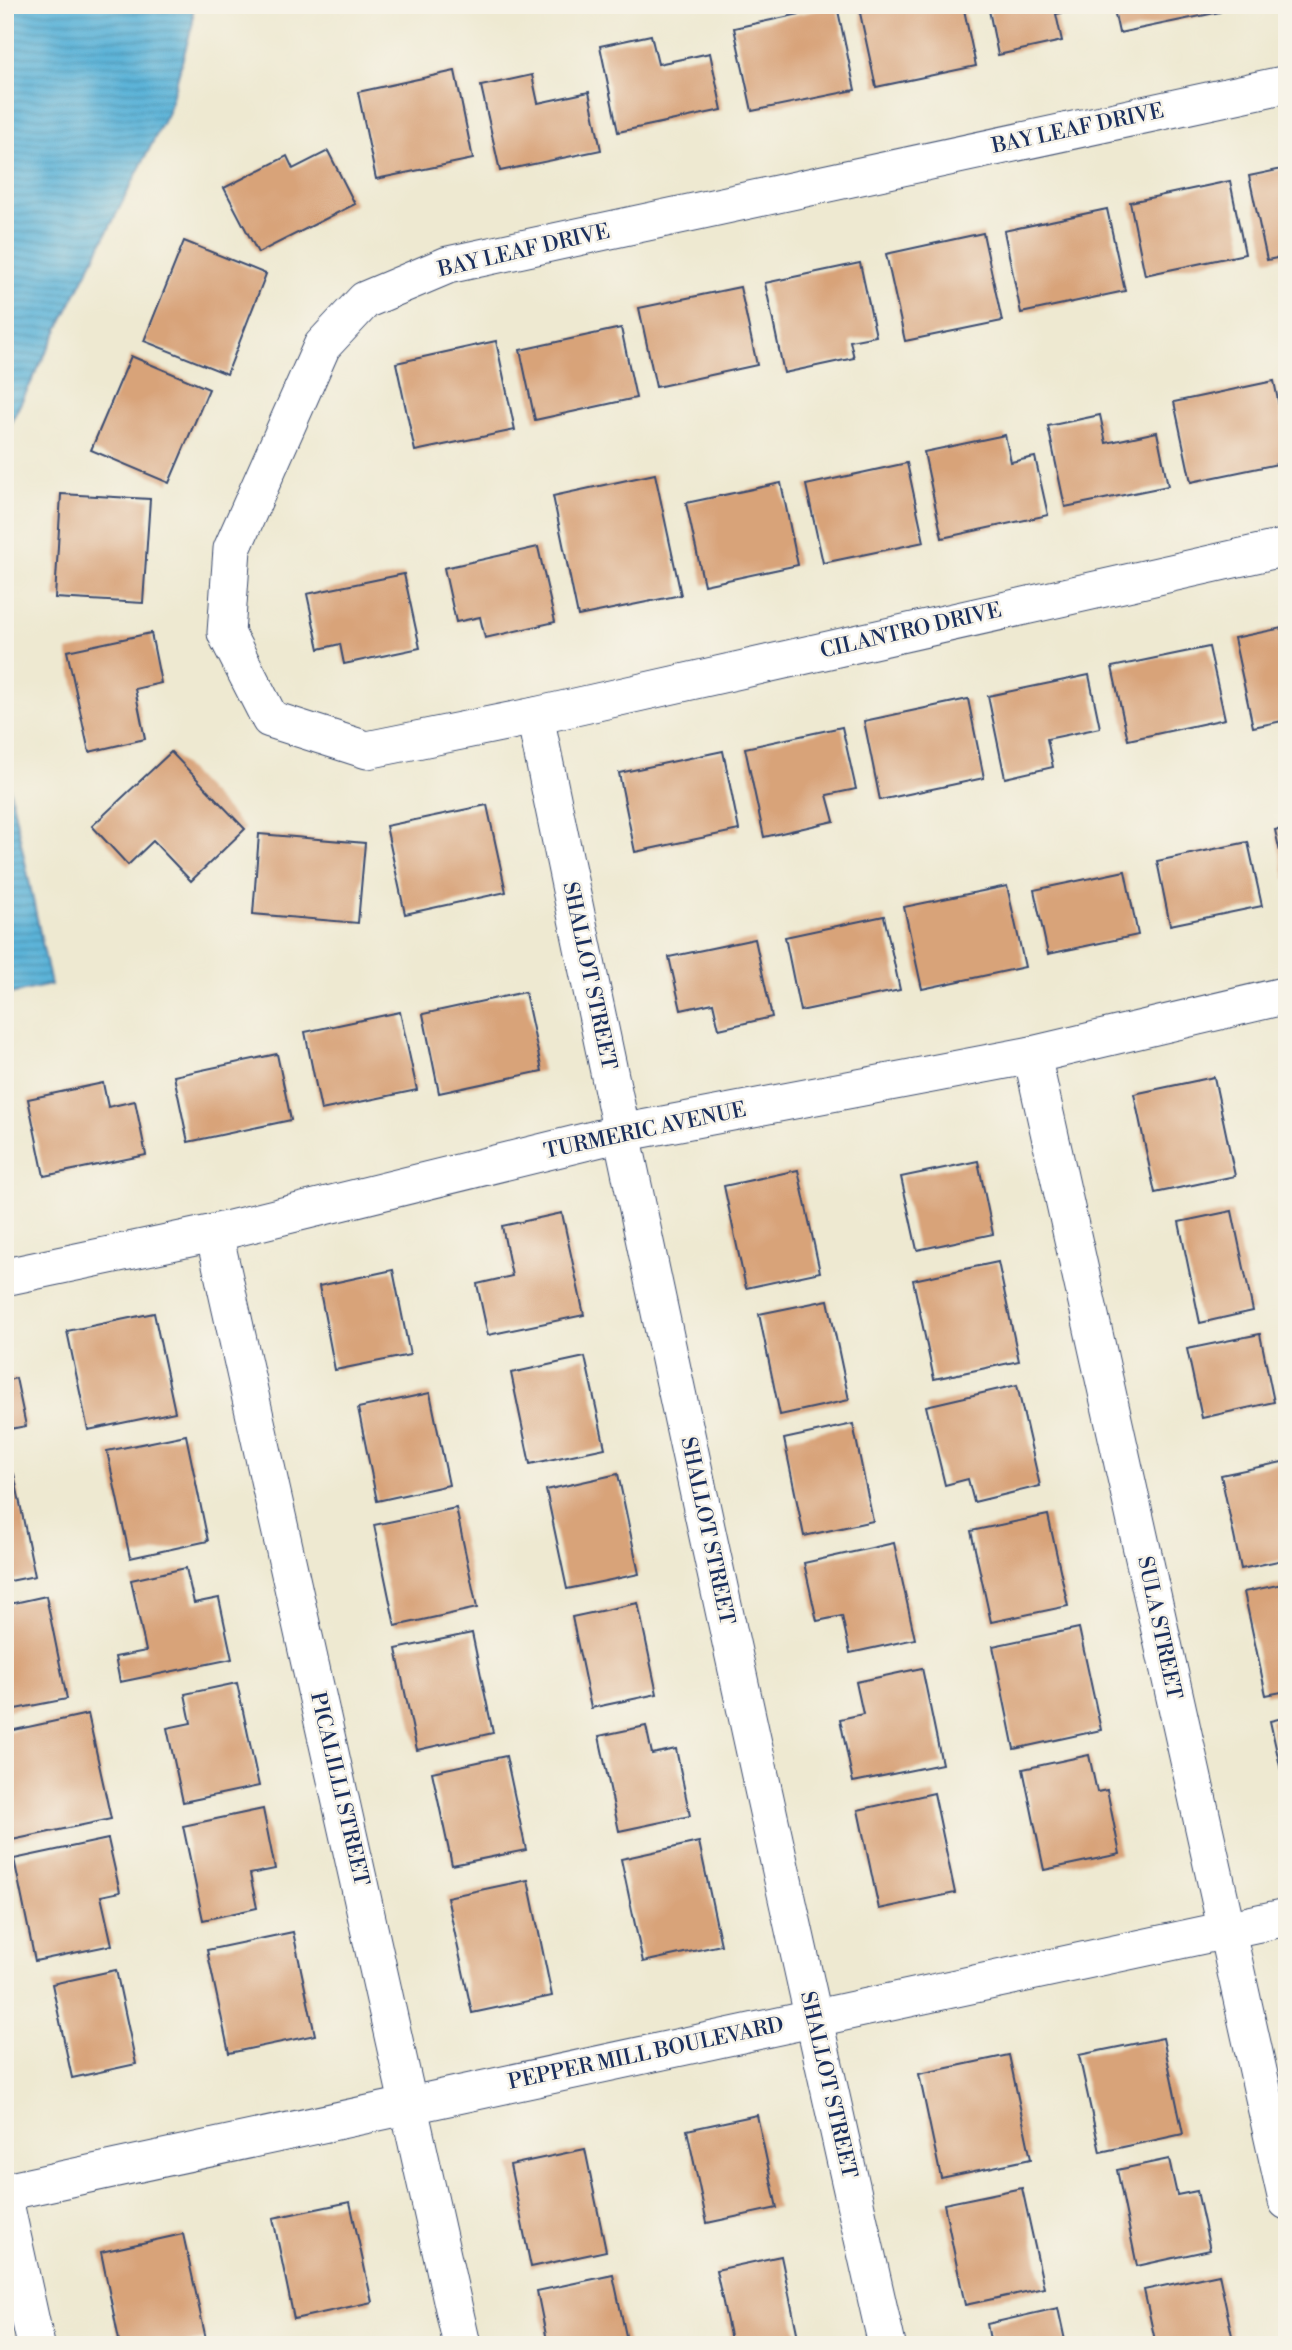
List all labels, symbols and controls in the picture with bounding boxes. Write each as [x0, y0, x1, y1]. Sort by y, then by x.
street label: BAY LEAF DRIVE [989, 98, 1167, 160]
street label: BAY LEAF DRIVE [435, 219, 612, 284]
street label: CILANTRO DRIVE [818, 597, 1004, 665]
street label: SHALLOT STREET [556, 880, 622, 1072]
street label: TURMERIC AVENUE [541, 1097, 749, 1165]
street label: SHALLOT STREET [674, 1435, 740, 1627]
street label: SULA STREET [1131, 1554, 1187, 1702]
street label: PICALILLI STREET [304, 1689, 374, 1889]
street label: SHALLOT STREET [794, 1989, 862, 2181]
street label: PEPPER MILL BOULEVARD [506, 2012, 786, 2096]

